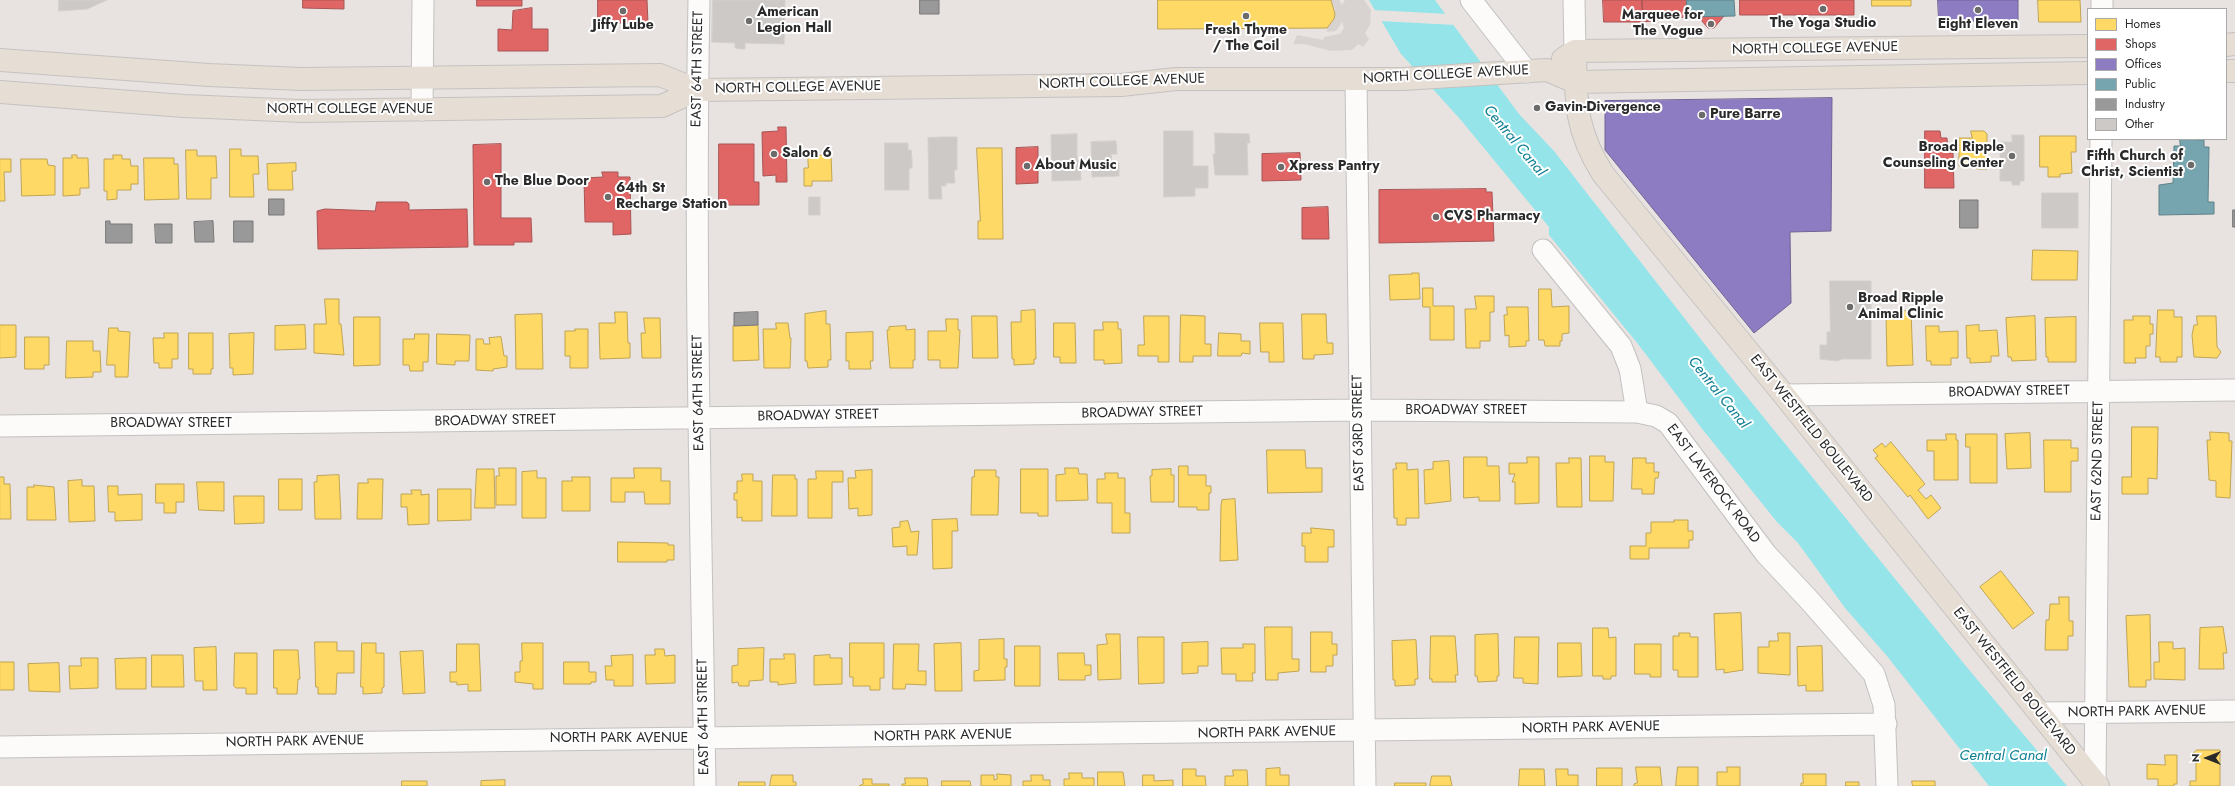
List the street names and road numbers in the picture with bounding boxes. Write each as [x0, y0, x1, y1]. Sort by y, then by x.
street label: EAST 64TH STREET [689, 11, 707, 127]
street label: NORTH COLLEGE AVENUE [1732, 39, 1898, 59]
street label: NORTH COLLEGE AVENUE [1363, 62, 1529, 88]
street label: NORTH COLLEGE AVENUE [1039, 71, 1205, 93]
street label: NORTH COLLEGE AVENUE [715, 78, 881, 98]
street label: NORTH COLLEGE AVENUE [267, 102, 433, 118]
street label: EAST 64TH STREET [690, 335, 708, 451]
street label: EAST WESTFIELD BOULEVARD [1746, 352, 1876, 506]
street label: EAST 63RD STREET [1350, 375, 1368, 491]
street label: BROADWAY STREET [1948, 383, 2070, 401]
street label: EAST 62ND STREET [2089, 401, 2107, 521]
street label: BROADWAY STREET [1405, 403, 1527, 419]
street label: BROADWAY STREET [1081, 404, 1203, 422]
street label: BROADWAY STREET [757, 407, 879, 425]
street label: BROADWAY STREET [434, 412, 556, 430]
street label: BROADWAY STREET [110, 416, 232, 432]
street label: EAST LAVEROCK ROAD [1663, 421, 1763, 547]
street label: EAST WESTFIELD BOULEVARD [1949, 605, 2079, 759]
street label: EAST 64TH STREET [695, 659, 713, 775]
street label: NORTH PARK AVENUE [2068, 702, 2206, 722]
street label: NORTH PARK AVENUE [1522, 718, 1660, 738]
street label: NORTH PARK AVENUE [1198, 723, 1336, 743]
street label: NORTH PARK AVENUE [874, 726, 1012, 746]
street label: NORTH PARK AVENUE [550, 731, 688, 747]
street label: NORTH PARK AVENUE [226, 732, 364, 752]

